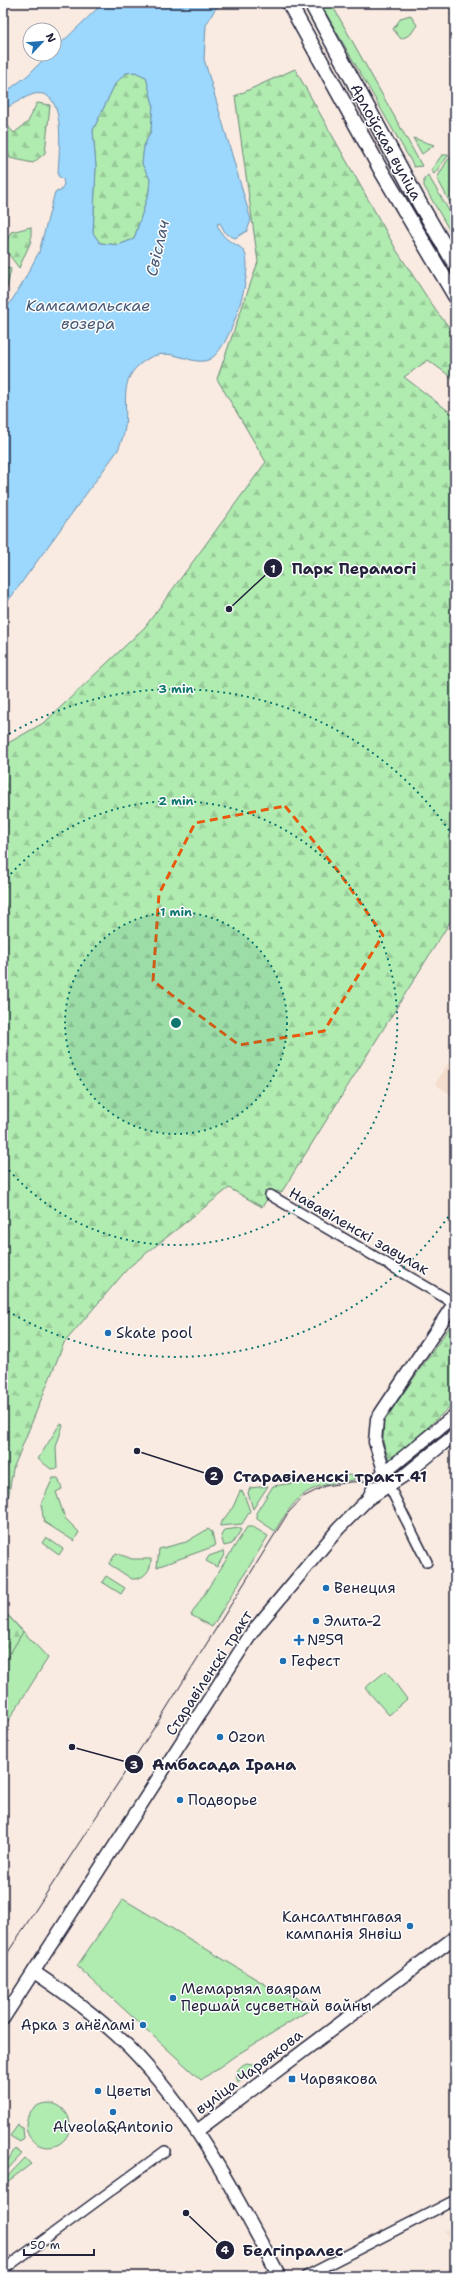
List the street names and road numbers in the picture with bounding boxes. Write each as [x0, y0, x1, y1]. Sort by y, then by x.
street label: Арлоўская вуліца [346, 80, 427, 204]
street label: Нававіленскі завулак [285, 1183, 433, 1279]
street label: Старавіленскі тракт [161, 1606, 257, 1739]
street label: вуліца Чарвякова [191, 2025, 307, 2119]

